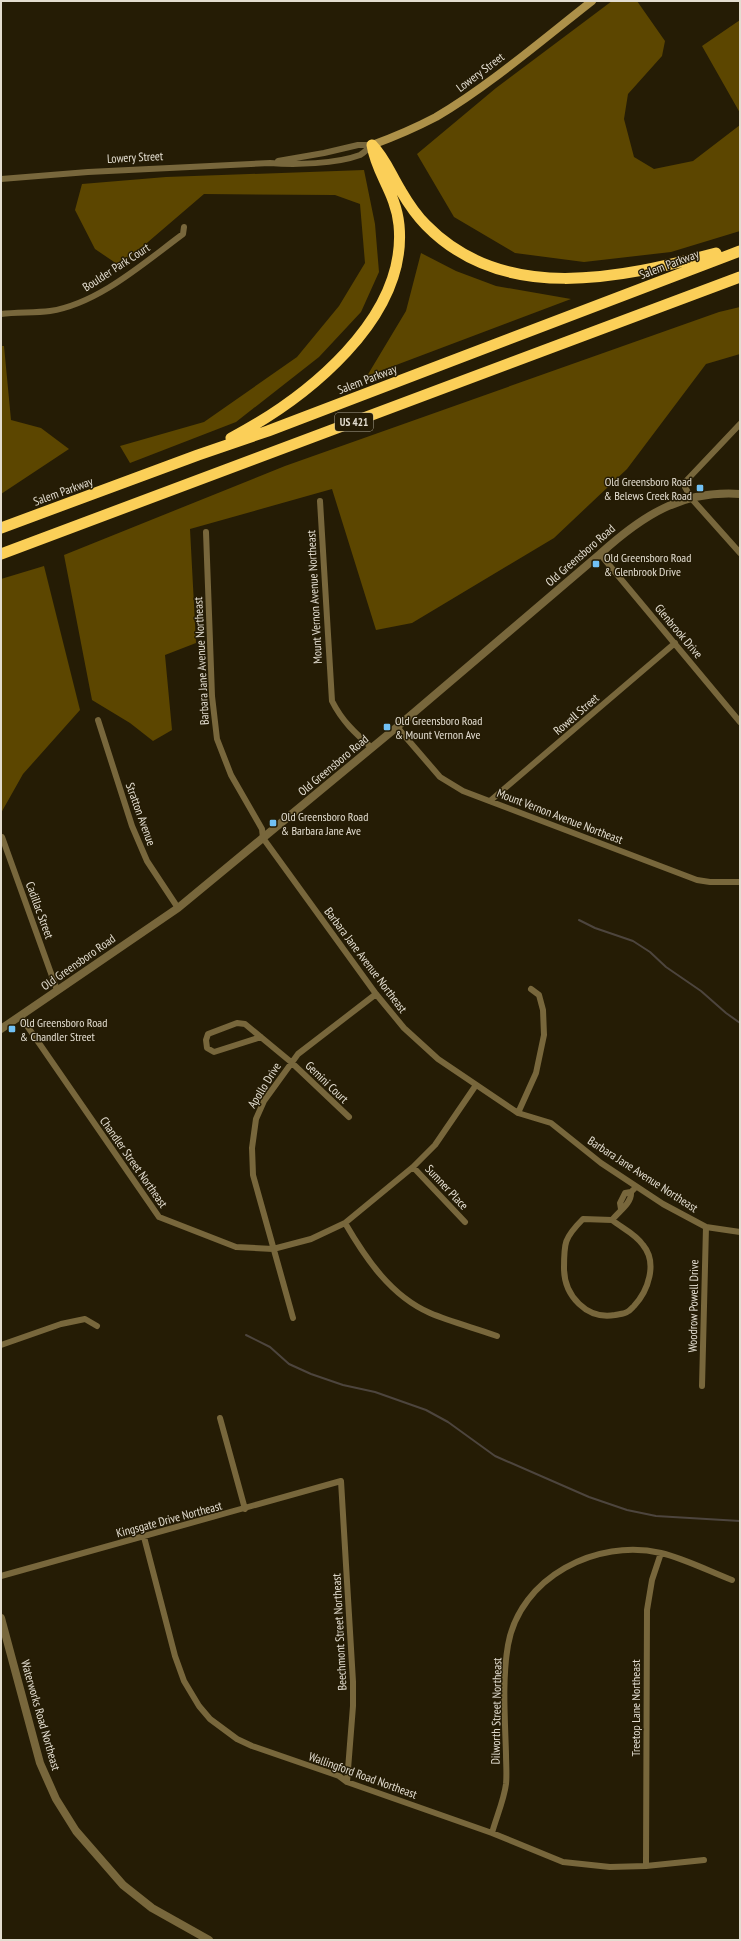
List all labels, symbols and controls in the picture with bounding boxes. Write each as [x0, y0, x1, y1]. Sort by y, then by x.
street label: Lowery Street [453, 49, 508, 95]
street label: Lowery Street [106, 148, 164, 166]
street label: Boulder Park Court [79, 239, 153, 294]
street label: Salem Parkway [637, 246, 701, 282]
street label: Salem Parkway [335, 361, 399, 397]
road number: US 421 [335, 413, 373, 431]
street label: Salem Parkway [31, 473, 95, 509]
place label: Old Greensboro Road & Belews Creek Road [604, 474, 692, 503]
marker: Old Greensboro Road & Belews Creek Road [695, 483, 705, 493]
street label: Old Greensboro Road [542, 521, 618, 589]
street label: Mount Vernon Avenue Northeast [303, 529, 325, 664]
place label: Old Greensboro Road & Glenbrook Drive [604, 550, 691, 579]
marker: Old Greensboro Road & Glenbrook Drive [591, 559, 601, 569]
street label: Barbara Jane Avenue Northeast [190, 596, 212, 725]
street label: Glenbrook Drive [652, 601, 706, 661]
street label: Rowell Street [550, 690, 602, 738]
place label: Old Greensboro Road & Mount Vernon Ave [395, 713, 482, 742]
marker: Old Greensboro Road & Mount Vernon Ave [382, 722, 392, 732]
street label: Old Greensboro Road [295, 731, 371, 799]
street label: Stratton Avenue [123, 780, 159, 848]
street label: Mount Vernon Avenue Northeast [495, 785, 626, 847]
place label: Old Greensboro Road & Barbara Jane Ave [281, 809, 368, 838]
marker: Old Greensboro Road & Barbara Jane Ave [268, 818, 278, 828]
street label: Cadillac Street [23, 879, 58, 941]
street label: Barbara Jane Avenue Northeast [321, 904, 411, 1016]
street label: Old Greensboro Road [38, 931, 118, 993]
place label: Old Greensboro Road & Chandler Street [20, 1015, 107, 1044]
marker: Old Greensboro Road & Chandler Street [7, 1024, 17, 1034]
street label: Gemini Court [302, 1058, 352, 1107]
street label: Apollo Drive [244, 1059, 284, 1111]
street label: Chandler Street Northeast [97, 1113, 171, 1211]
street label: Barbara Jane Avenue Northeast [585, 1133, 701, 1216]
street label: Sumner Place [422, 1161, 472, 1213]
street label: Woodrow Powell Drive [685, 1259, 701, 1353]
street label: Kingsgate Drive Northeast [114, 1497, 224, 1540]
street label: Beechmont Street Northeast [328, 1572, 350, 1691]
street label: Dilworth Street Northeast [488, 1657, 504, 1765]
street label: Waterworks Road Northeast [18, 1658, 64, 1773]
street label: Treetop Lane Northeast [628, 1659, 643, 1756]
street label: Wallingford Road Northeast [307, 1748, 420, 1802]

